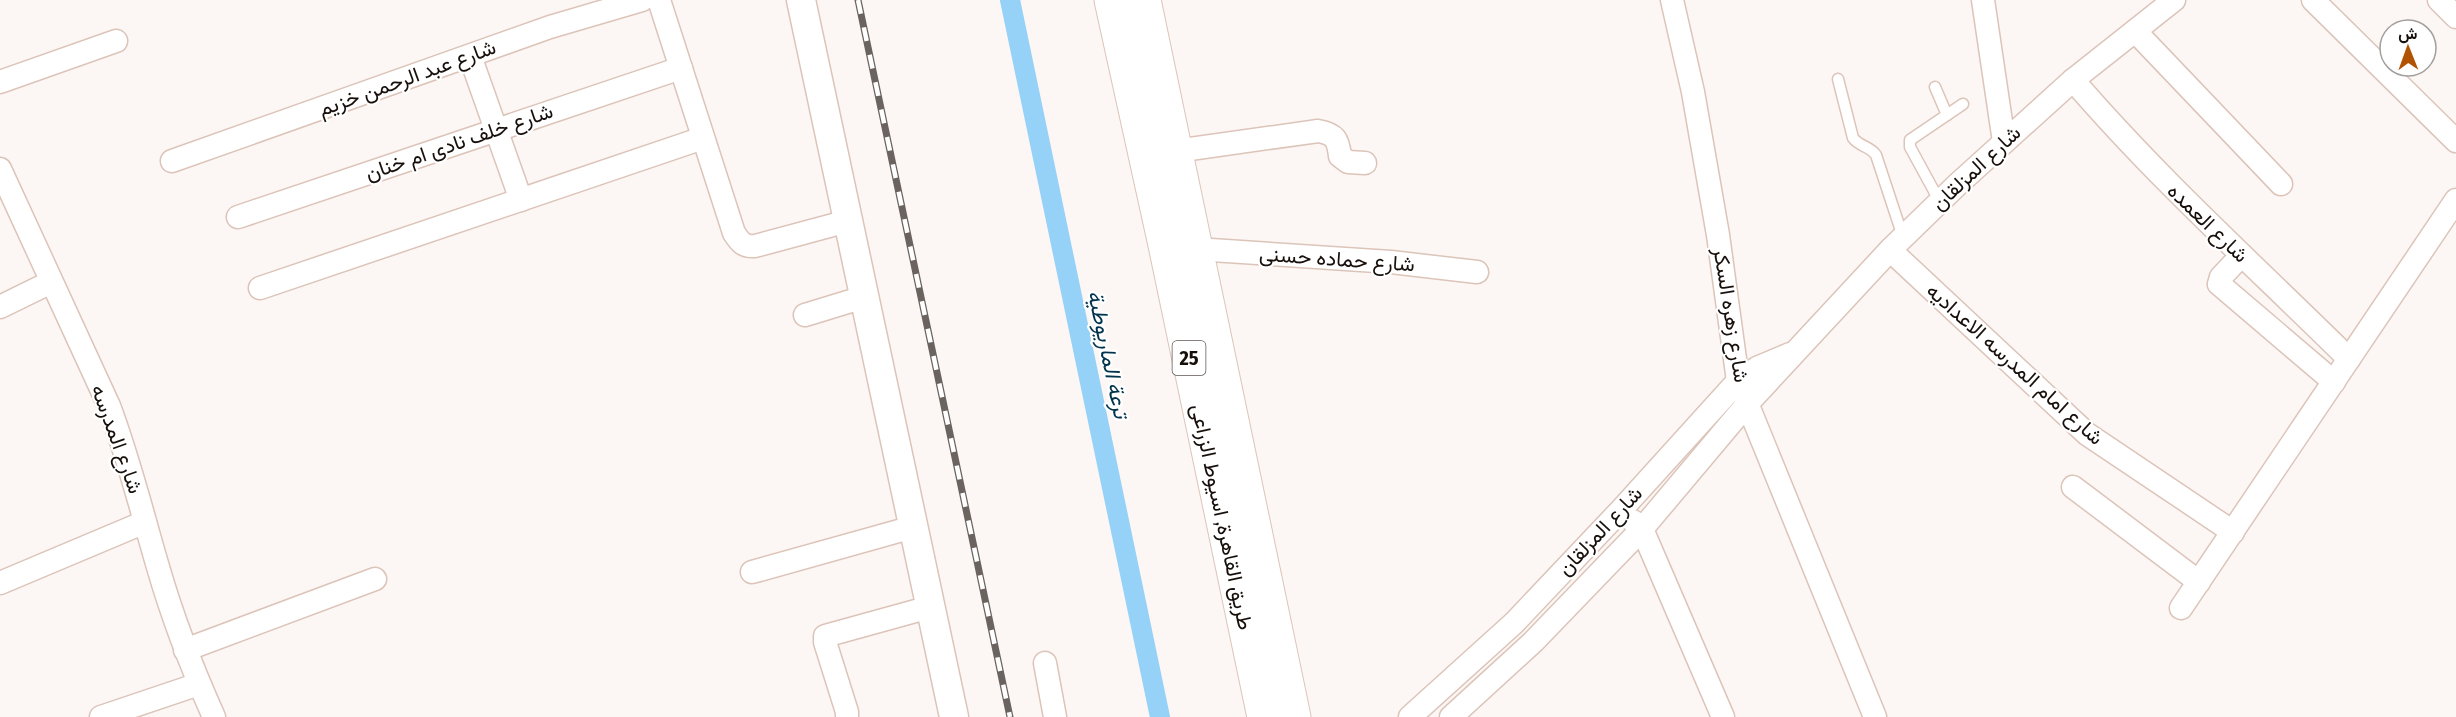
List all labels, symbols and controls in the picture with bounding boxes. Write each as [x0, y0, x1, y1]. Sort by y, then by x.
north arrow [2378, 18, 2438, 78]
text: ش [2398, 24, 2418, 43]
street label: شارع عبد الرحمن خزيم [315, 34, 500, 123]
street label: شارع خلف نادى ام خنان [362, 98, 557, 187]
street label: شارع المزلقان [1926, 120, 2027, 217]
street label: شارع العمده [2161, 178, 2254, 269]
street label: شارع حماده حسنى [1258, 241, 1416, 278]
street label: شارع زهره السكر [1706, 245, 1754, 384]
street label: شارع امام المدرسه الاعداديه [1920, 278, 2109, 451]
water label: ترعة الماريوطية [1082, 288, 1136, 423]
road number: 25 [1172, 341, 1206, 375]
street label: شارع المدرسه [84, 381, 149, 497]
street label: طريق القاهرة, اسيوط الزراعى [1185, 402, 1259, 632]
street label: شارع المزلقان [1552, 481, 1649, 582]

